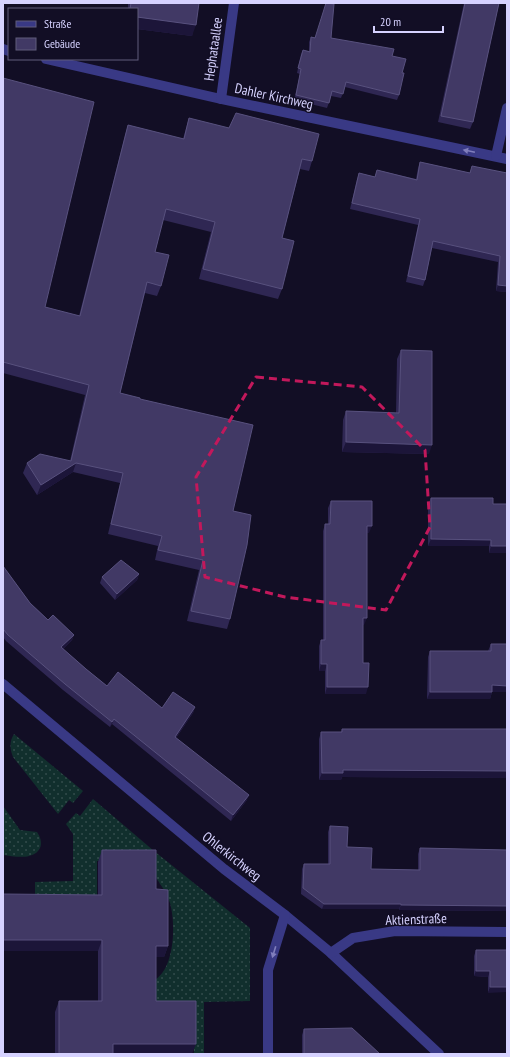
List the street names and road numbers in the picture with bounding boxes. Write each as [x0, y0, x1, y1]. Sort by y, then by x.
street label: Hephataallee [200, 16, 226, 82]
street label: Dahler Kirchweg [233, 79, 315, 113]
street label: Ohlerkirchweg [199, 827, 265, 885]
street label: Aktienstraße [385, 909, 447, 929]

